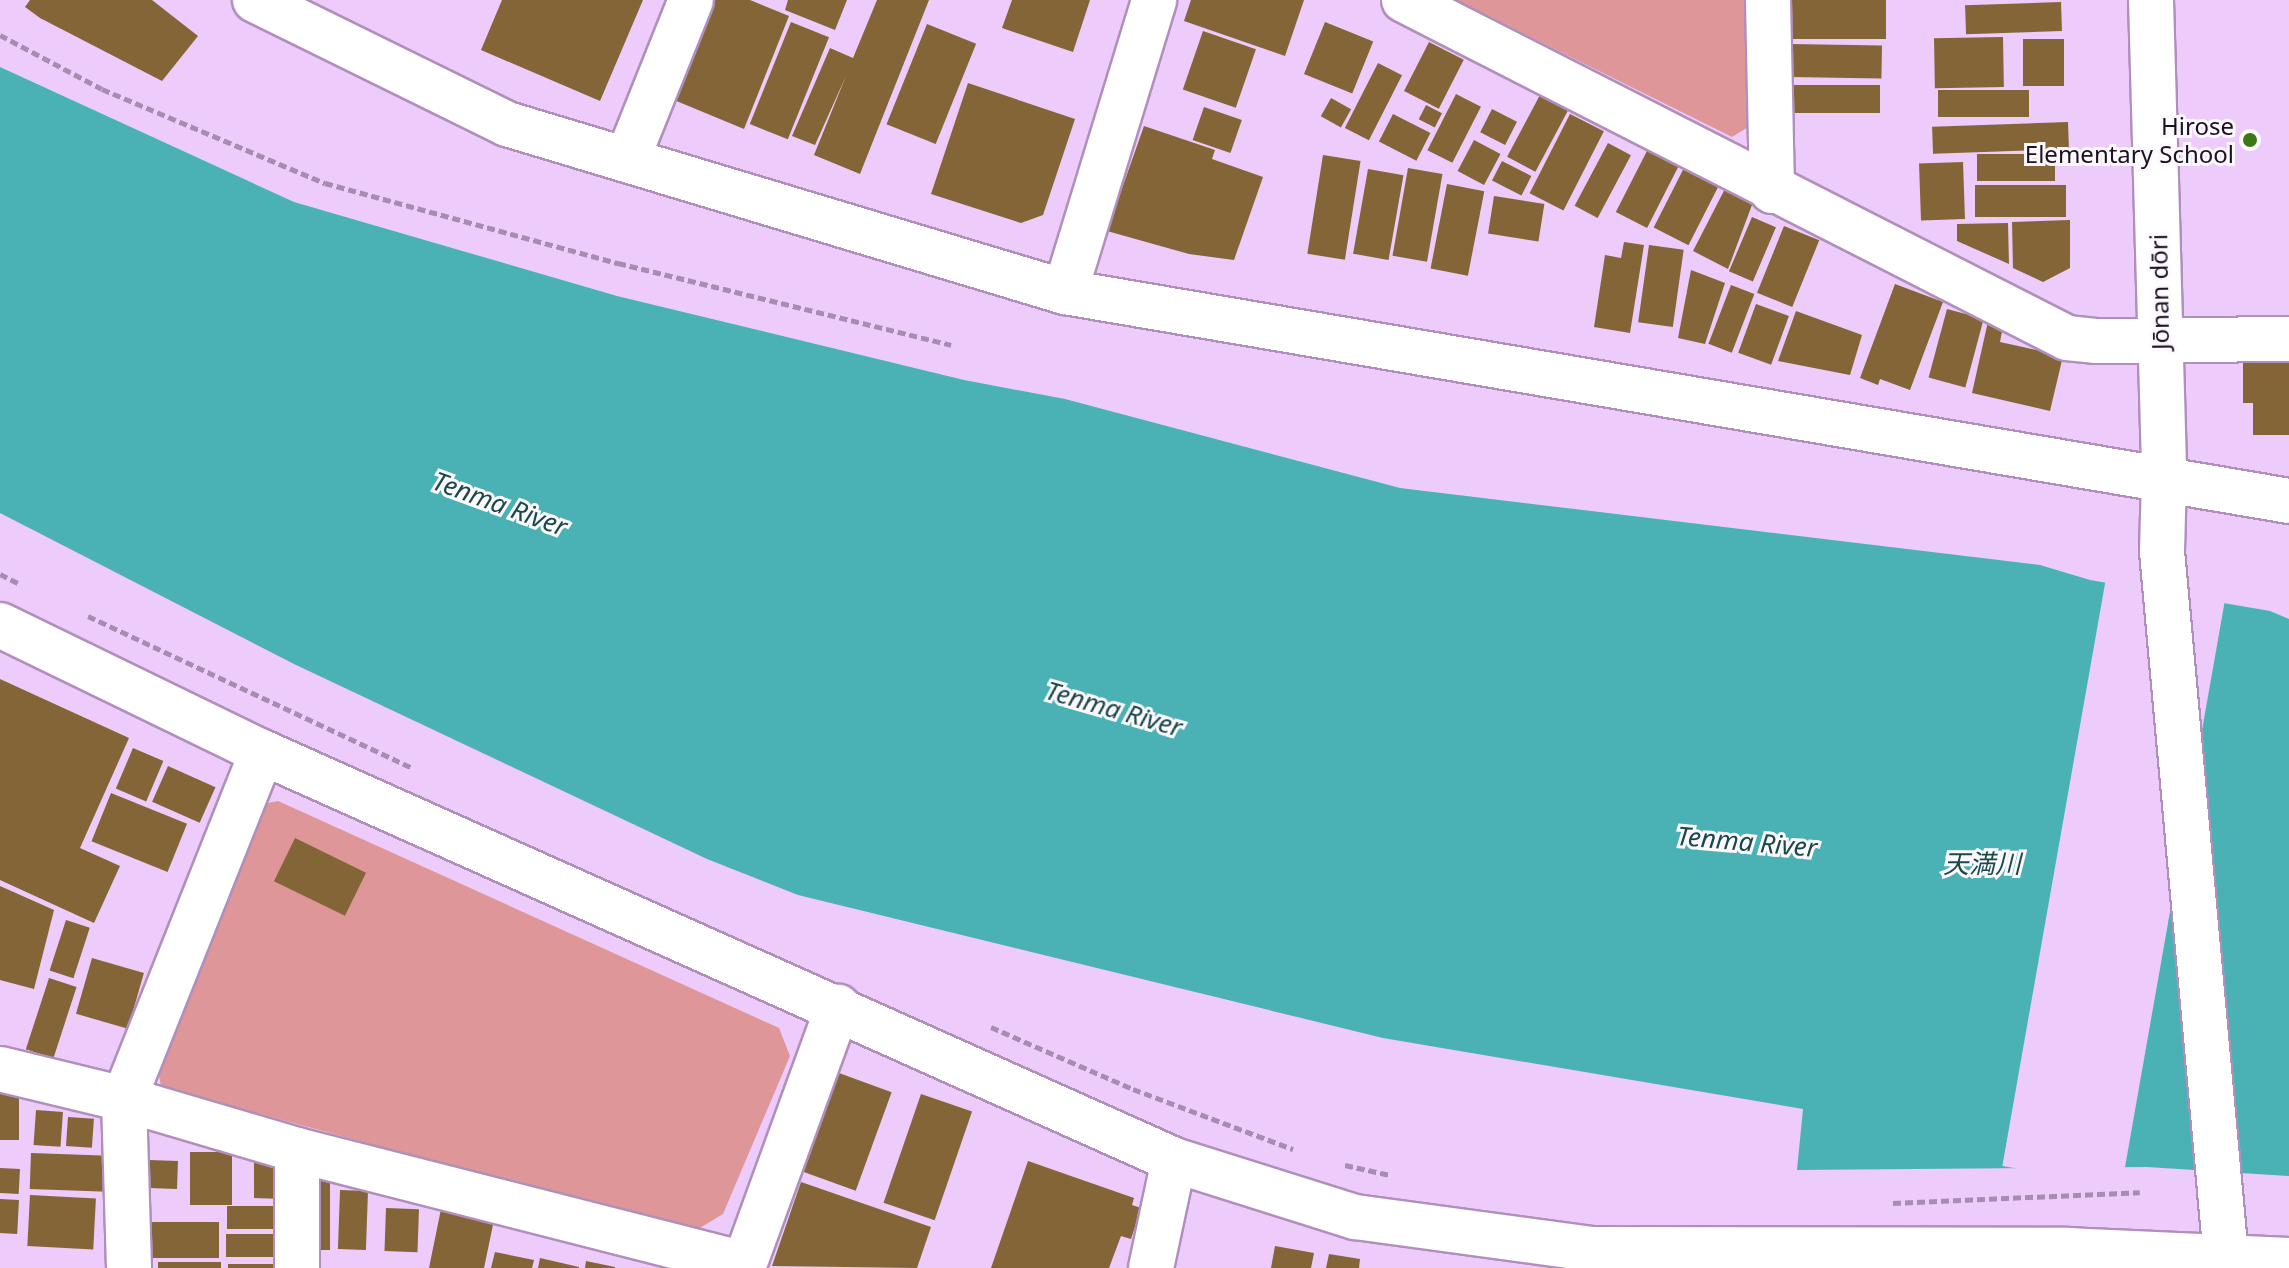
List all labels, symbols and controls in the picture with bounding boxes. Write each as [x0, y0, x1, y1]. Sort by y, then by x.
place label: Hirose Elementary School [2025, 112, 2234, 168]
marker: Hirose Elementary School [2241, 131, 2259, 149]
street label: Jōnan dōri [2144, 234, 2174, 350]
water label: Tenma River [429, 465, 571, 543]
water label: Tenma River [1042, 675, 1186, 743]
water label: Tenma River [1676, 820, 1818, 864]
water label: 天満川 [1943, 848, 2021, 880]

